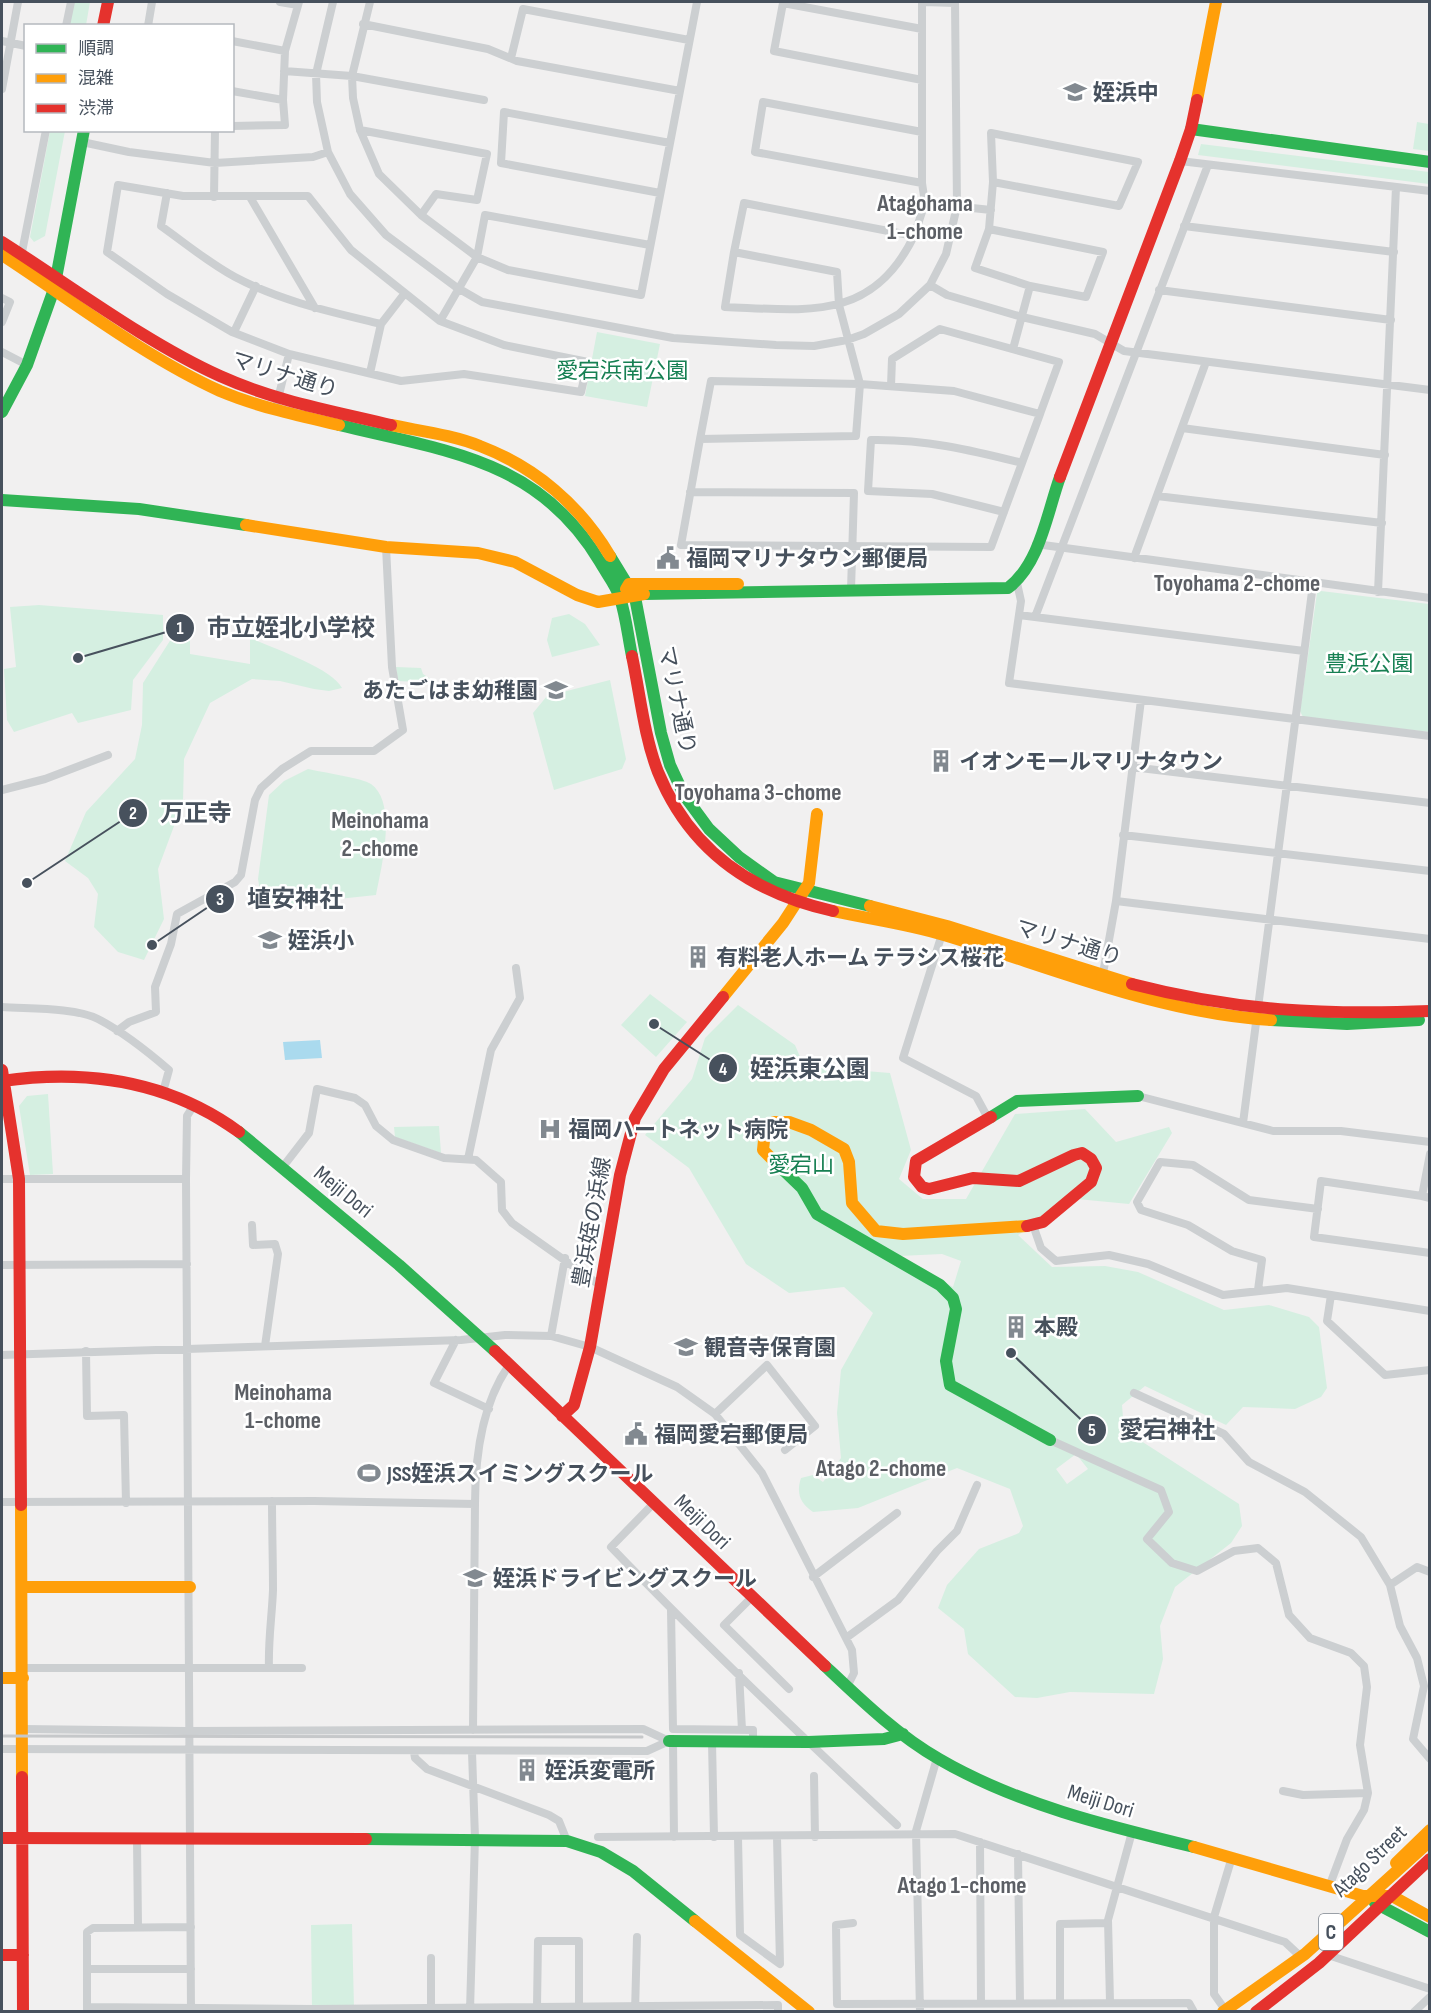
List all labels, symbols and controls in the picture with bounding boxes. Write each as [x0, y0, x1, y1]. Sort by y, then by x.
legend [24, 24, 234, 132]
text: 順調 [78, 38, 114, 59]
text: 混雑 [78, 68, 114, 89]
school or university icon: 姪浜中 [1062, 79, 1088, 105]
place label: 姪浜中 [1093, 80, 1159, 107]
text: 渋滞 [78, 98, 114, 119]
district label: Atagohama 1-chome [876, 189, 973, 246]
street label: マリナ通り [228, 346, 341, 404]
park label: 愛宕浜南公園 [556, 358, 688, 385]
public building icon: 福岡マリナタウン郵便局 [655, 545, 681, 571]
place label: 福岡マリナタウン郵便局 [686, 546, 928, 573]
district label: Toyohama 2-chome [1154, 569, 1320, 598]
callout: 市立姪北小学校 [165, 607, 387, 649]
text: 市立姪北小学校 [207, 614, 375, 643]
text: 1 [176, 618, 184, 639]
street label: マリナ通り [652, 644, 701, 757]
park label: 豊浜公園 [1325, 651, 1413, 678]
school or university icon: あたごはま幼稚園 [543, 677, 569, 703]
place label: あたごはま幼稚園 [362, 678, 538, 705]
building icon: イオンモールマリナタウン [928, 748, 954, 774]
place label: イオンモールマリナタウン [959, 749, 1223, 776]
district label: Toyohama 3-chome [675, 778, 841, 807]
callout: 万正寺 [118, 792, 244, 834]
text: 万正寺 [160, 799, 232, 828]
text: 2 [129, 803, 137, 824]
district label: Meinohama 2-chome [331, 806, 429, 863]
callout: 埴安神社 [205, 878, 355, 920]
text: 埴安神社 [247, 885, 343, 914]
text: 3 [216, 889, 224, 910]
street label: マリナ通り [1012, 914, 1125, 972]
school or university icon: 姪浜小 [257, 927, 283, 953]
place label: 姪浜小 [288, 928, 354, 955]
building icon: 有料老人ホーム テラシス桜花 [685, 944, 711, 970]
place label: 有料老人ホーム テラシス桜花 [716, 945, 1004, 972]
callout: 姪浜東公園 [708, 1047, 882, 1089]
text: 姪浜東公園 [750, 1055, 870, 1084]
text: 4 [719, 1059, 728, 1080]
hospital icon: 福岡ハートネット病院 [537, 1116, 563, 1142]
place label: 福岡ハートネット病院 [568, 1117, 788, 1144]
park label: 愛宕山 [768, 1152, 834, 1179]
street label: 豊浜姪の浜線 [568, 1155, 617, 1290]
street label: Meiji Dori [308, 1160, 378, 1224]
building icon: 本殿 [1003, 1314, 1029, 1340]
place label: 本殿 [1034, 1315, 1078, 1342]
school or university icon: 観音寺保育園 [673, 1334, 699, 1360]
place label: 観音寺保育園 [704, 1335, 836, 1362]
district label: Meinohama 1-chome [234, 1378, 332, 1435]
callout: 愛宕神社 [1077, 1409, 1227, 1451]
text: 愛宕神社 [1119, 1416, 1215, 1445]
text: 5 [1088, 1420, 1096, 1441]
public building icon: 福岡愛宕郵便局 [623, 1421, 649, 1447]
place label: 福岡愛宕郵便局 [654, 1422, 808, 1449]
district label: Atago 2-chome [815, 1454, 946, 1483]
sports icon: JSS姪浜スイミングスクール [356, 1460, 382, 1486]
place label: JSS姪浜スイミングスクール [386, 1461, 653, 1488]
street label: Meiji Dori [668, 1489, 736, 1555]
school or university icon: 姪浜ドライビングスクール [462, 1565, 488, 1591]
place label: 姪浜ドライビングスクール [493, 1566, 757, 1593]
building icon: 姪浜変電所 [514, 1757, 540, 1783]
place label: 姪浜変電所 [545, 1758, 655, 1785]
street label: Meiji Dori [1064, 1779, 1137, 1824]
street label: Atago Street [1327, 1819, 1413, 1904]
district label: Atago 1-chome [896, 1871, 1027, 1900]
road number: C [1319, 1914, 1343, 1950]

